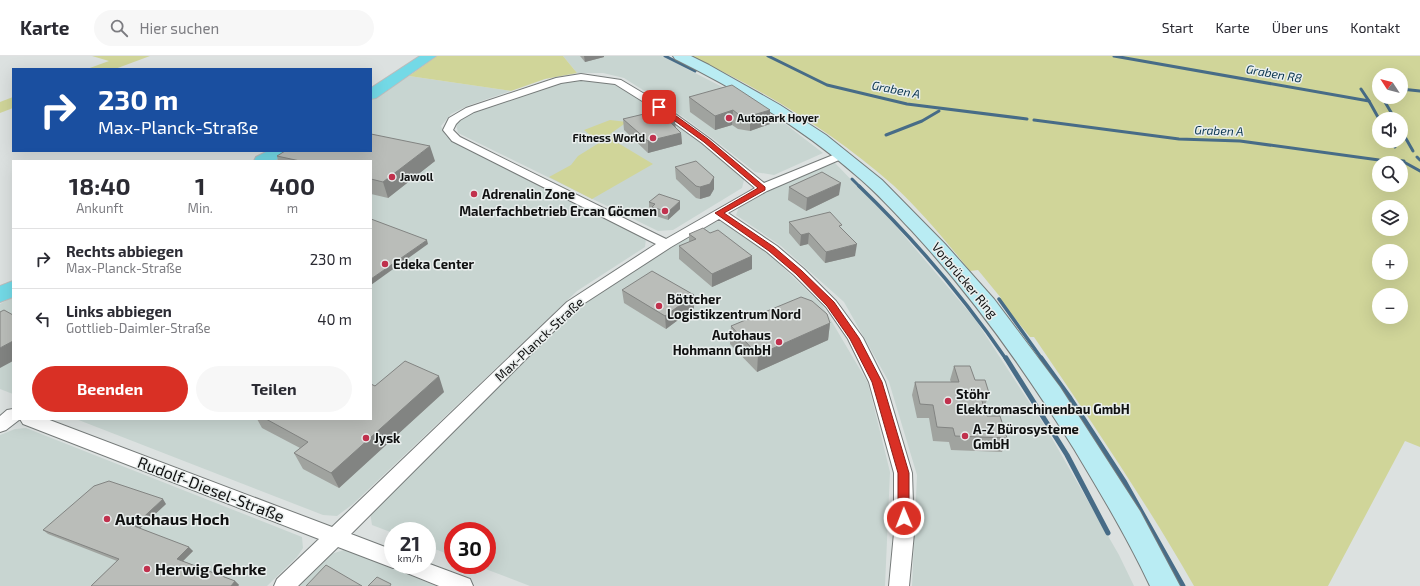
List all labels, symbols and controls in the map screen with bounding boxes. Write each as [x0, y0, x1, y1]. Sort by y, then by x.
search box [94, 10, 374, 46]
text: Karte [20, 16, 70, 39]
icon: search [108, 17, 130, 39]
text: Hier suchen [140, 19, 219, 37]
text: Start [1162, 19, 1193, 36]
text: Karte [1215, 19, 1250, 36]
text: Über uns [1272, 19, 1328, 36]
text: Kontakt [1350, 19, 1400, 36]
water label: Graben R8 [1245, 61, 1303, 85]
north arrow [1372, 68, 1408, 104]
map controls [1372, 68, 1408, 324]
water label: Graben A [871, 77, 922, 101]
text: 230 m [98, 82, 179, 116]
icon: right [32, 84, 84, 136]
pin [642, 90, 676, 124]
icon: arrive [648, 96, 670, 118]
place label: Autopark Hoyer [737, 111, 819, 125]
button: sound [1372, 112, 1408, 148]
marker: Autopark Hoyer [724, 113, 734, 123]
text: Max-Planck-Straße [98, 116, 258, 138]
water label: Graben A [1194, 122, 1244, 138]
place label: Fitness World [573, 131, 645, 144]
marker: Fitness World [648, 133, 658, 143]
button: search [1372, 156, 1408, 192]
place label: Jawoll [400, 170, 434, 183]
text: 18:40 [69, 171, 131, 200]
text: 1 [195, 171, 205, 200]
text: 400 [270, 171, 315, 200]
marker: Jawoll [387, 172, 397, 182]
place label: Adrenalin Zone [482, 186, 575, 202]
marker: Adrenalin Zone [469, 189, 479, 199]
text: Ankunft [76, 200, 123, 216]
text: Min. [188, 200, 213, 216]
text: m [287, 200, 298, 216]
button: layers [1372, 200, 1408, 236]
place label: Malerfachbetrieb Ercan Göcmen [459, 203, 657, 219]
marker: Malerfachbetrieb Ercan Göcmen [660, 206, 670, 216]
street label: Vorbrücker Ring [929, 239, 1001, 321]
text: Rechts abbiegen [66, 242, 183, 260]
button: + [1372, 244, 1408, 280]
icon: right [32, 248, 54, 270]
text: 230 m [310, 250, 352, 268]
place label: Edeka Center [393, 256, 475, 272]
marker: Edeka Center [380, 259, 390, 269]
text: Max-Planck-Straße [66, 260, 182, 276]
button: − [1372, 288, 1408, 324]
place label: Böttcher Logistikzentrum Nord [667, 291, 801, 322]
street label: Max-Planck-Straße [491, 294, 587, 384]
marker: Böttcher Logistikzentrum Nord [654, 301, 664, 311]
text: Links abbiegen [66, 302, 172, 320]
icon: left [32, 308, 54, 330]
text: 40 m [317, 310, 352, 328]
text: Gottlieb-Daimler-Straße [66, 320, 211, 336]
place label: Autohaus Hohmann GmbH [673, 327, 771, 358]
marker: Autohaus Hohmann GmbH [774, 337, 784, 347]
button: Beenden [32, 366, 188, 412]
button: Teilen [196, 366, 352, 412]
place label: Stöhr Elektromaschinenbau GmbH [956, 386, 1130, 417]
marker: Stöhr Elektromaschinenbau GmbH [943, 396, 953, 406]
place label: A-Z Bürosysteme GmbH [973, 421, 1079, 452]
place label: Jysk [374, 430, 401, 446]
marker: A-Z Bürosysteme GmbH [960, 431, 970, 441]
marker: Jysk [361, 433, 371, 443]
street label: Rudolf-Diesel-Straße [135, 452, 287, 525]
position arrow [883, 497, 925, 539]
place label: Autohaus Hoch [115, 509, 229, 528]
marker: Autohaus Hoch [102, 514, 112, 524]
speed limit sign: 30 [444, 522, 496, 574]
text: 21 [400, 531, 420, 555]
text: km/h [398, 552, 422, 564]
place label: Herwig Gehrke [155, 559, 266, 578]
marker: Herwig Gehrke [142, 564, 152, 574]

